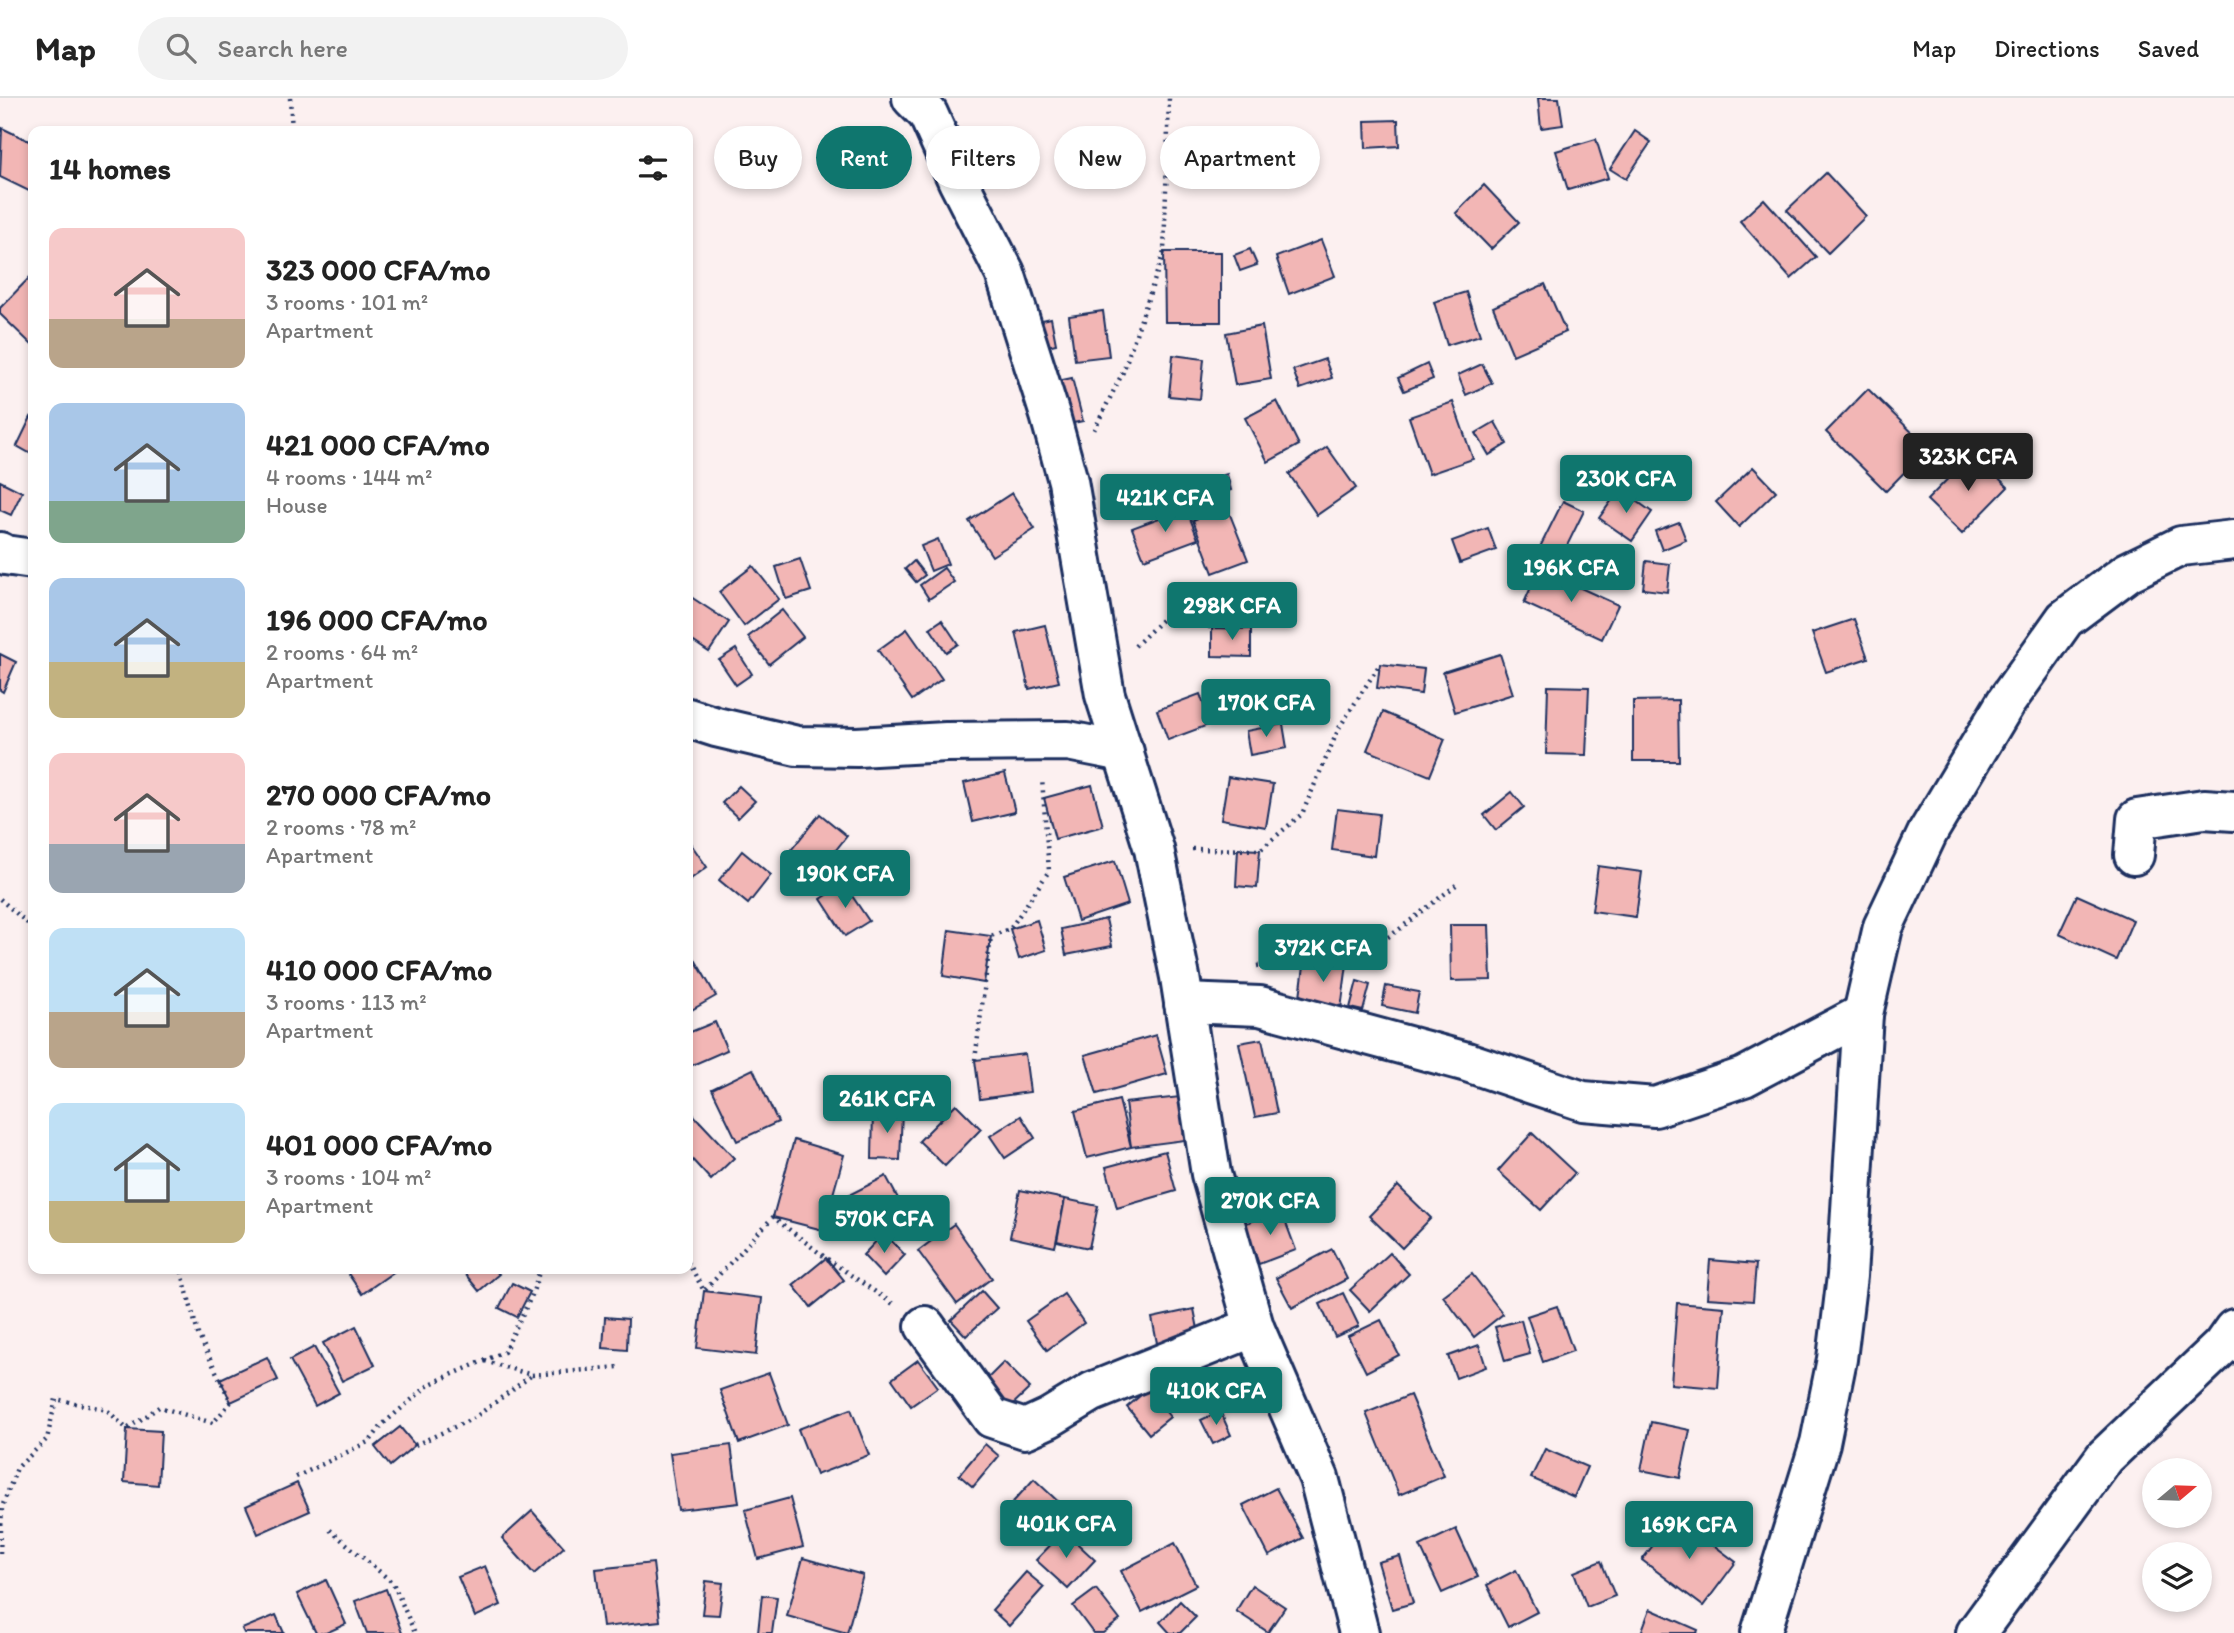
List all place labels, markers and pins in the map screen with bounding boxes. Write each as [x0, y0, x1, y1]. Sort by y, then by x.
pin: 323K CFA [1896, 434, 2040, 493]
pin: 230K CFA [1554, 456, 1698, 515]
pin: 421K CFA [1093, 474, 1237, 534]
pin: 196K CFA [1499, 545, 1643, 604]
pin: 298K CFA [1160, 582, 1304, 642]
pin: 170K CFA [1194, 680, 1338, 739]
pin: 190K CFA [773, 850, 917, 910]
pin: 372K CFA [1251, 924, 1395, 984]
pin: 261K CFA [815, 1076, 959, 1135]
pin: 270K CFA [1198, 1178, 1342, 1237]
pin: 570K CFA [812, 1196, 956, 1255]
pin: 410K CFA [1144, 1368, 1288, 1427]
pin: 401K CFA [994, 1500, 1138, 1560]
pin: 169K CFA [1617, 1502, 1761, 1561]

